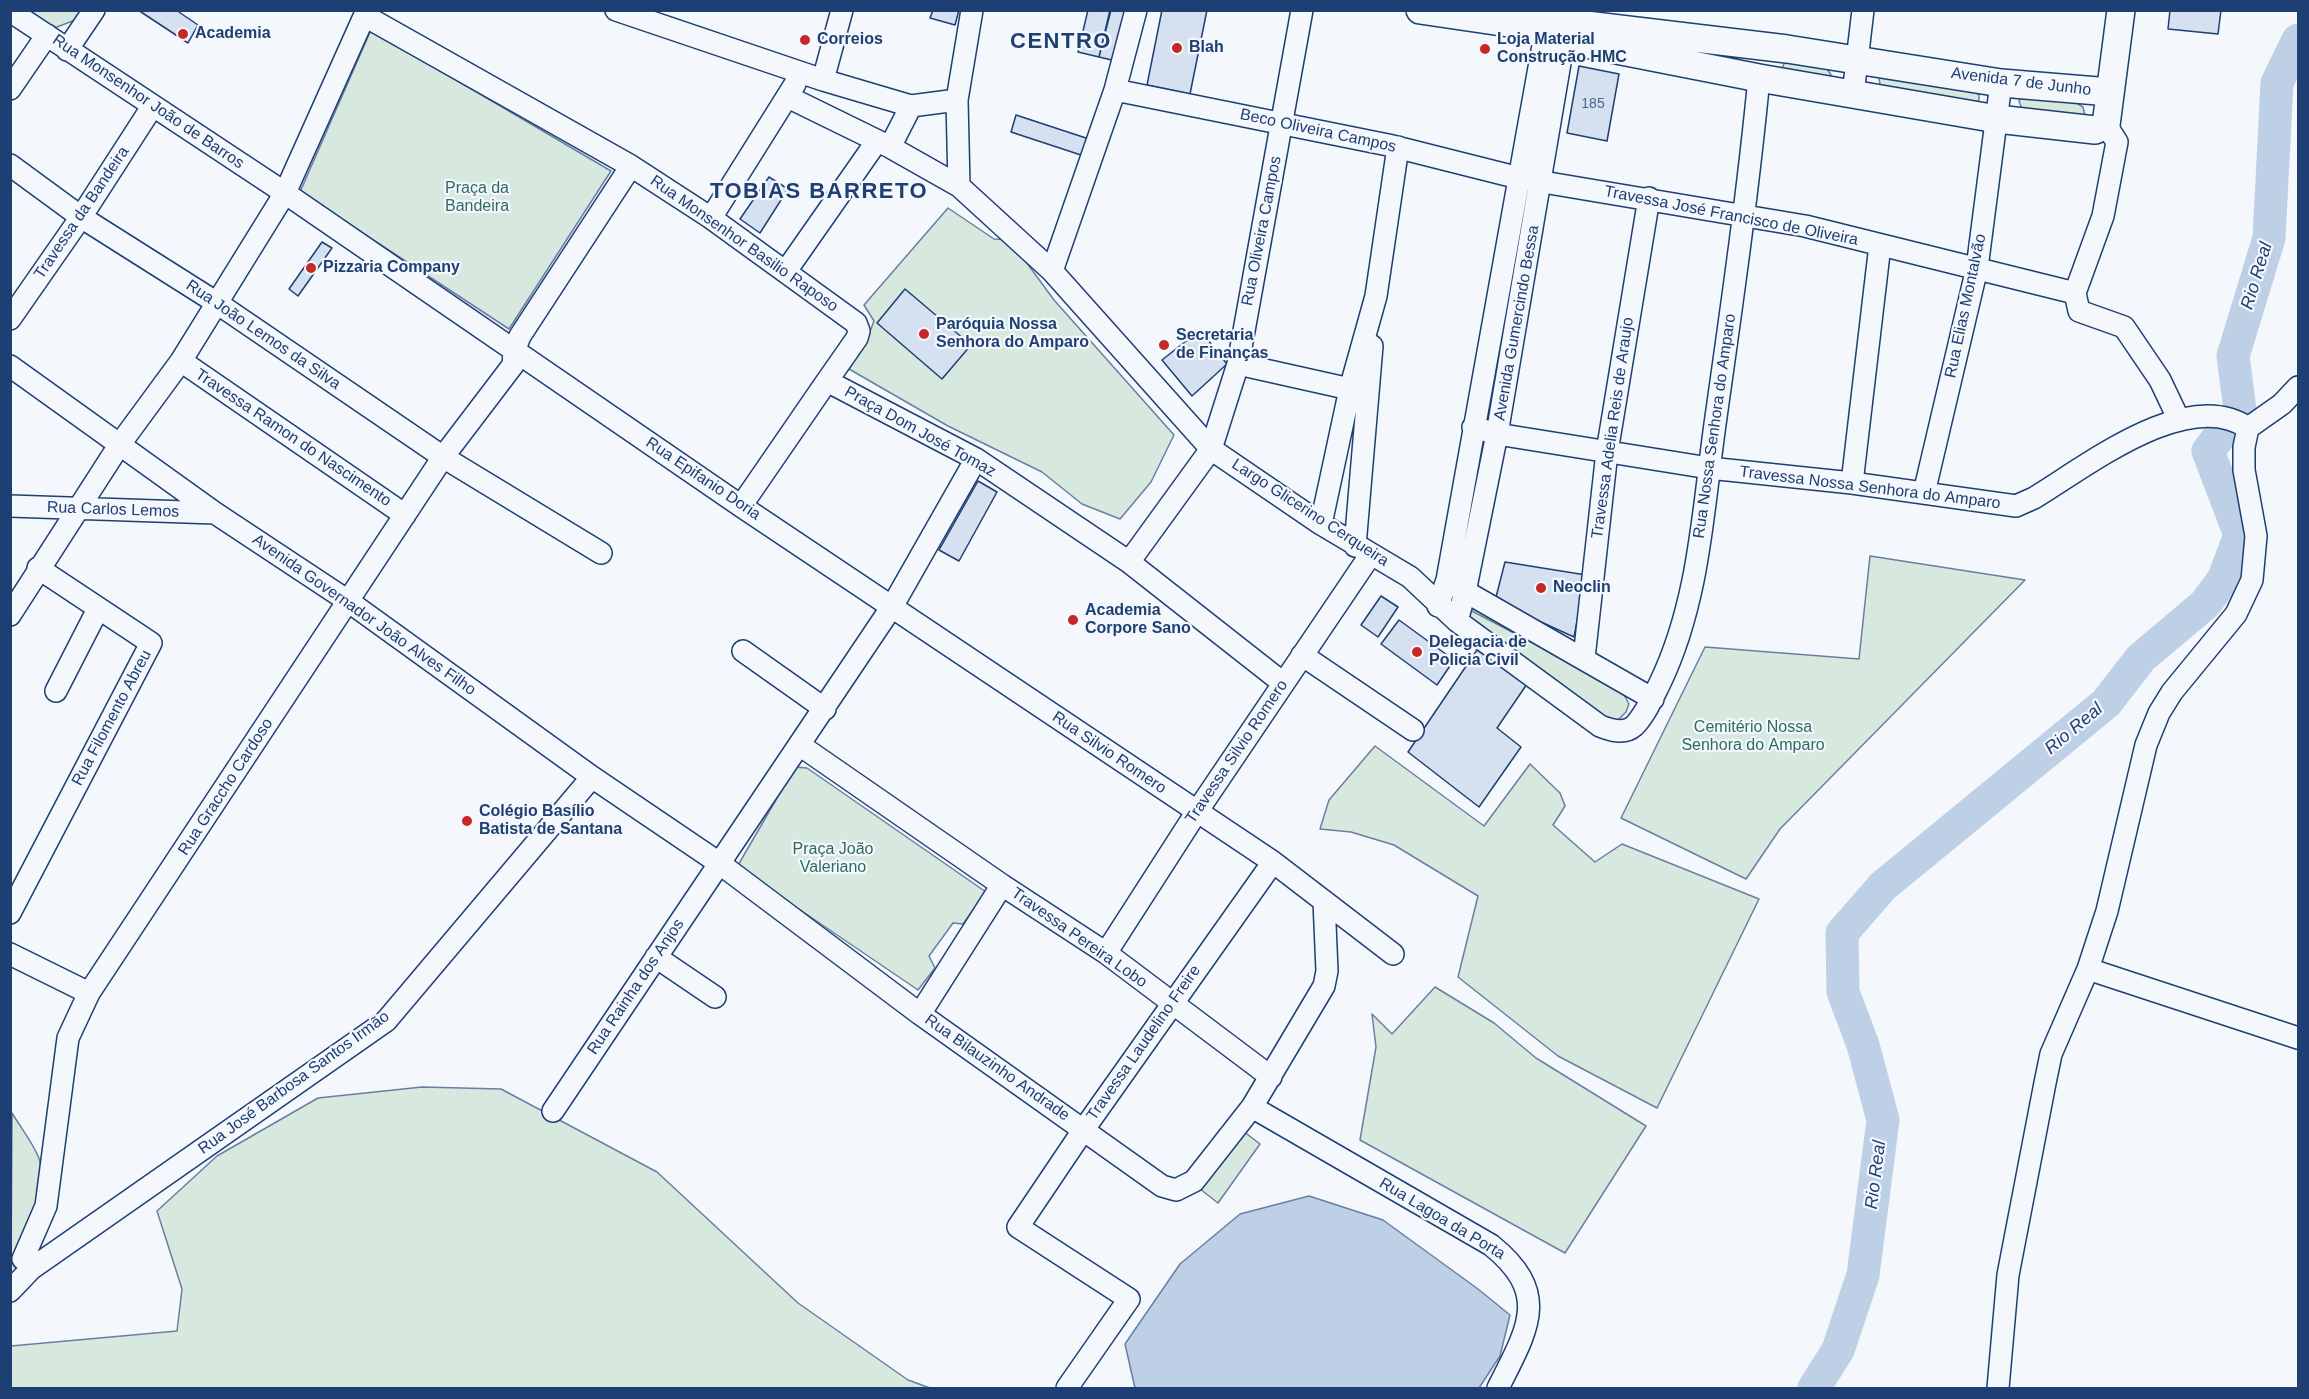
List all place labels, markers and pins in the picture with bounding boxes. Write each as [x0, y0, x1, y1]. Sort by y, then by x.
place label: Academia [195, 24, 271, 44]
marker: Academia [176, 27, 190, 41]
place label: Correios [817, 30, 883, 50]
place label: Loja Material Construção HMC [1497, 30, 1627, 68]
marker: Correios [798, 33, 812, 47]
place label: Blah [1189, 38, 1224, 58]
marker: Blah [1170, 41, 1184, 55]
marker: Loja Material Construção HMC [1478, 42, 1492, 56]
place label: Pizzaria Company [323, 258, 460, 278]
marker: Pizzaria Company [304, 261, 318, 275]
place label: Paróquia Nossa Senhora do Amparo [936, 315, 1089, 353]
place label: Secretaria de Finanças [1176, 326, 1268, 364]
marker: Paróquia Nossa Senhora do Amparo [917, 327, 931, 341]
marker: Secretaria de Finanças [1157, 338, 1171, 352]
place label: Neoclin [1553, 578, 1611, 598]
marker: Neoclin [1534, 581, 1548, 595]
place label: Academia Corpore Sano [1085, 601, 1191, 639]
marker: Academia Corpore Sano [1066, 613, 1080, 627]
place label: Delegacia de Policia Civil [1429, 633, 1527, 671]
marker: Delegacia de Policia Civil [1410, 645, 1424, 659]
place label: Colégio Basílio Batista de Santana [479, 802, 622, 840]
marker: Colégio Basílio Batista de Santana [460, 814, 474, 828]

